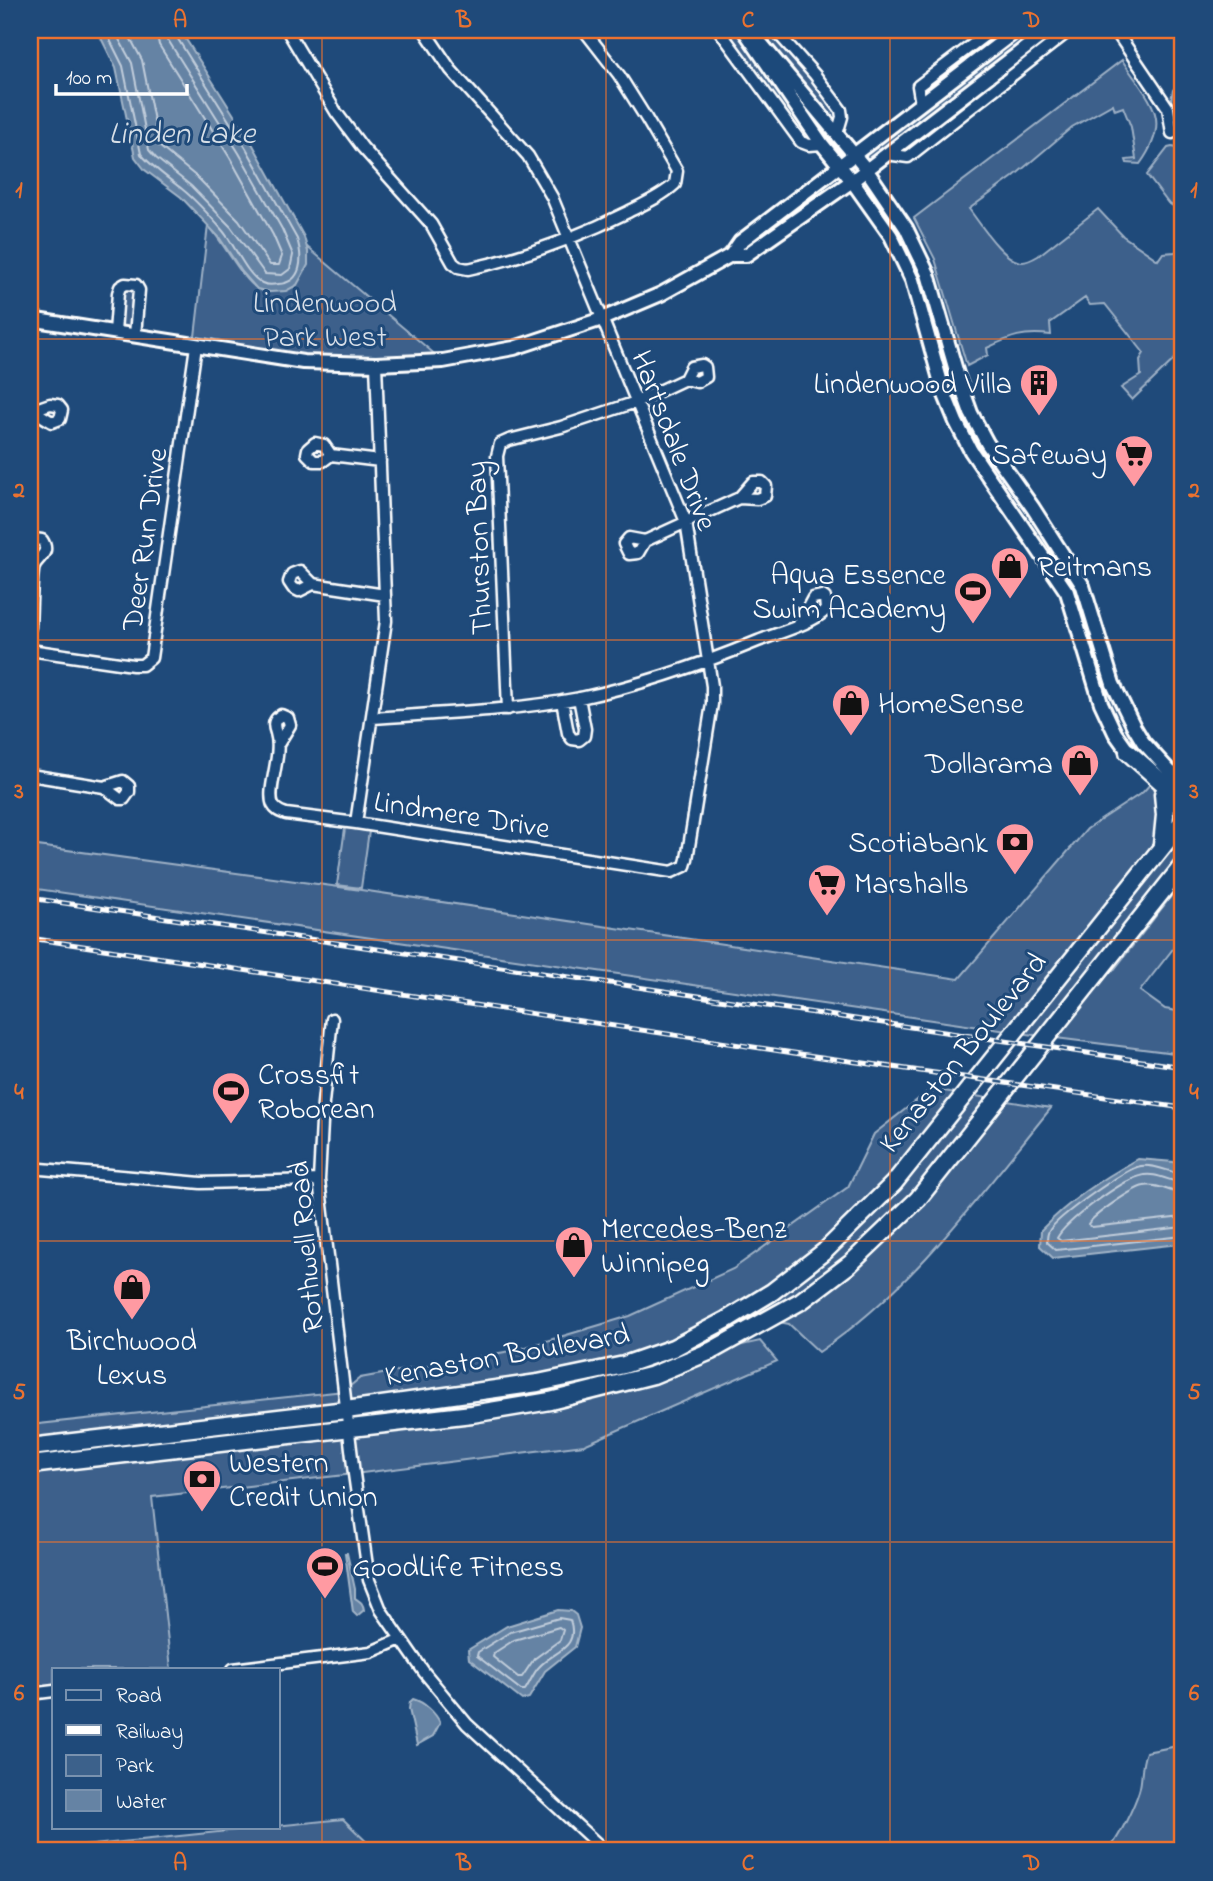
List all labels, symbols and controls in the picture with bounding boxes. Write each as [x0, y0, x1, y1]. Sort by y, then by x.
text: A [173, 5, 187, 38]
text: B [455, 5, 472, 38]
text: C [742, 5, 755, 38]
text: D [1023, 5, 1040, 38]
scale bar [56, 52, 187, 96]
text: 100 m [66, 64, 112, 94]
water label: Linden Lake [109, 112, 257, 159]
text: 1 [15, 175, 23, 208]
text: 1 [1190, 175, 1198, 208]
park label: Lindenwood Park West [253, 283, 397, 361]
street label: Hartsdale Drive [618, 345, 727, 538]
building icon: Lindenwood Villa [1018, 362, 1060, 417]
place label: Lindenwood Villa [813, 364, 1012, 408]
supermarket icon: Safeway [1113, 433, 1155, 488]
place label: Safeway [992, 435, 1107, 479]
street label: Deer Run Drive [112, 445, 182, 635]
street label: Thurston Bay [456, 460, 506, 636]
text: 2 [12, 475, 25, 508]
text: 2 [1187, 475, 1200, 508]
shop icon: Reitmans [989, 545, 1031, 600]
place label: Reitmans [1037, 547, 1152, 591]
place label: Aqua Essence Swim Academy [753, 555, 947, 633]
sports icon: Aqua Essence Swim Academy [952, 570, 994, 625]
shop icon: HomeSense [830, 682, 872, 737]
place label: HomeSense [878, 684, 1025, 728]
shop icon: Dollarama [1059, 742, 1101, 797]
place label: Dollarama [924, 744, 1053, 788]
text: 3 [13, 776, 24, 809]
text: 3 [1188, 776, 1199, 809]
street label: Lindmere Drive [370, 781, 553, 853]
bank icon: Scotiabank [994, 821, 1036, 876]
place label: Scotiabank [848, 823, 989, 867]
supermarket icon: Marshalls [806, 862, 848, 917]
place label: Marshalls [854, 864, 969, 908]
street label: Kenaston Boulevard [869, 944, 1059, 1164]
place label: Crossfit Roborean [258, 1055, 374, 1133]
sports icon: Crossfit Roborean [210, 1070, 252, 1125]
text: 4 [14, 1077, 24, 1110]
text: 4 [1189, 1077, 1199, 1110]
street label: Rothwell Road [279, 1159, 337, 1335]
place label: Mercedes-Benz Winnipeg [601, 1209, 787, 1287]
shop icon: Mercedes-Benz Winnipeg [553, 1224, 595, 1279]
shop icon: Birchwood Lexus [111, 1266, 153, 1321]
street label: Kenaston Boulevard [382, 1314, 633, 1400]
place label: Birchwood Lexus [66, 1321, 197, 1399]
text: 5 [12, 1377, 26, 1410]
text: 5 [1187, 1377, 1201, 1410]
place label: Western Credit Union [229, 1443, 378, 1521]
bank icon: Western Credit Union [181, 1458, 223, 1513]
sports icon: GoodLife Fitness [304, 1545, 346, 1600]
place label: GoodLife Fitness [352, 1547, 564, 1591]
legend [52, 1668, 280, 1828]
text: 6 [14, 1678, 25, 1711]
text: 6 [1189, 1678, 1200, 1711]
text: Road [116, 1682, 162, 1712]
text: Railway [116, 1718, 183, 1750]
text: Park [116, 1752, 155, 1782]
text: Water [116, 1788, 167, 1818]
text: A [173, 1848, 187, 1881]
text: B [455, 1848, 472, 1881]
text: C [742, 1848, 755, 1881]
text: D [1023, 1848, 1040, 1881]

